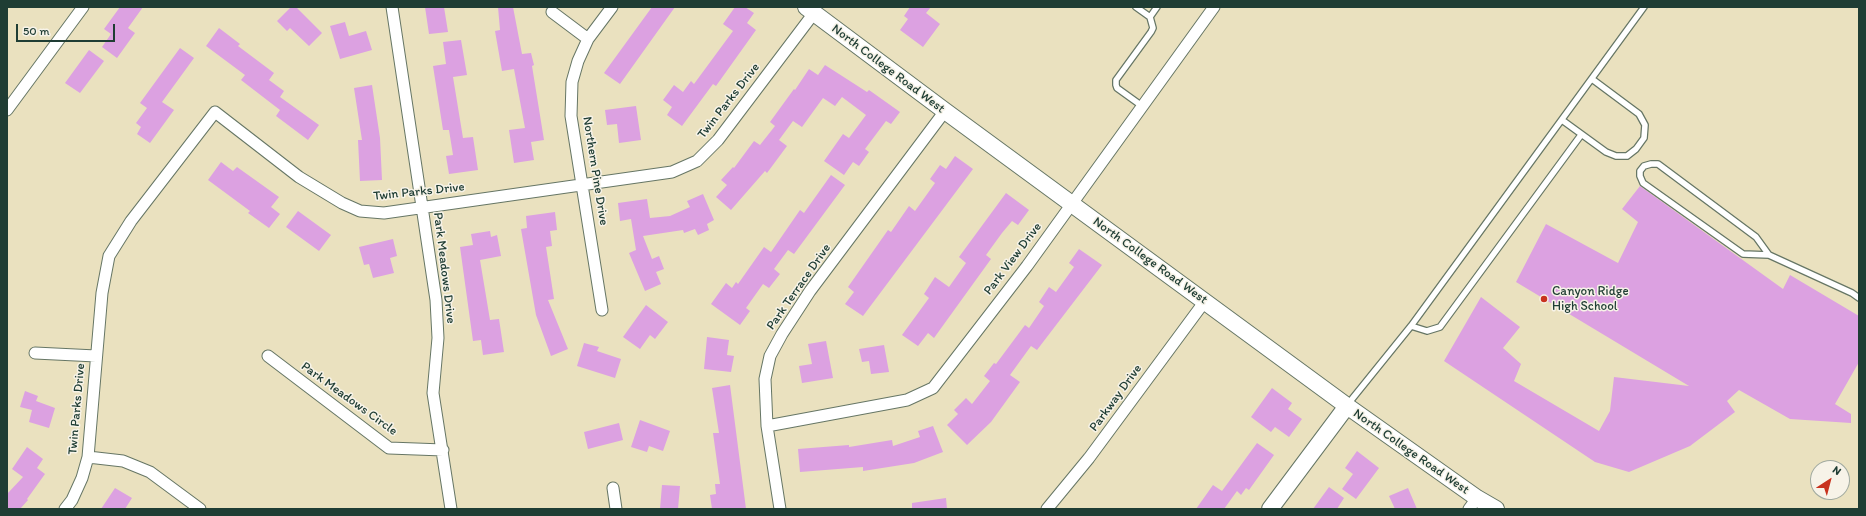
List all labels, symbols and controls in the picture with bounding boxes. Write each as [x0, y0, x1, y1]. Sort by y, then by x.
scale bar [18, 16, 117, 42]
street label: North College Road West [828, 21, 948, 117]
text: 50 m [23, 24, 49, 38]
street label: Twin Parks Drive [695, 60, 763, 142]
street label: Northern Pine Drive [579, 115, 611, 227]
street label: Twin Parks Drive [373, 179, 465, 205]
street label: Park Meadows Drive [429, 211, 459, 325]
street label: North College Road West [1090, 214, 1210, 308]
street label: Park View Drive [981, 220, 1045, 298]
street label: Park Terrace Drive [763, 241, 835, 333]
place label: Canyon Ridge High School [1552, 284, 1629, 315]
marker: Canyon Ridge High School [1539, 294, 1549, 304]
street label: Park Meadows Circle [298, 359, 400, 439]
street label: Parkway Drive [1086, 361, 1146, 435]
street label: Twin Parks Drive [65, 363, 89, 455]
street label: North College Road West [1350, 406, 1472, 498]
north arrow [1810, 460, 1850, 500]
text: N [1830, 463, 1844, 478]

